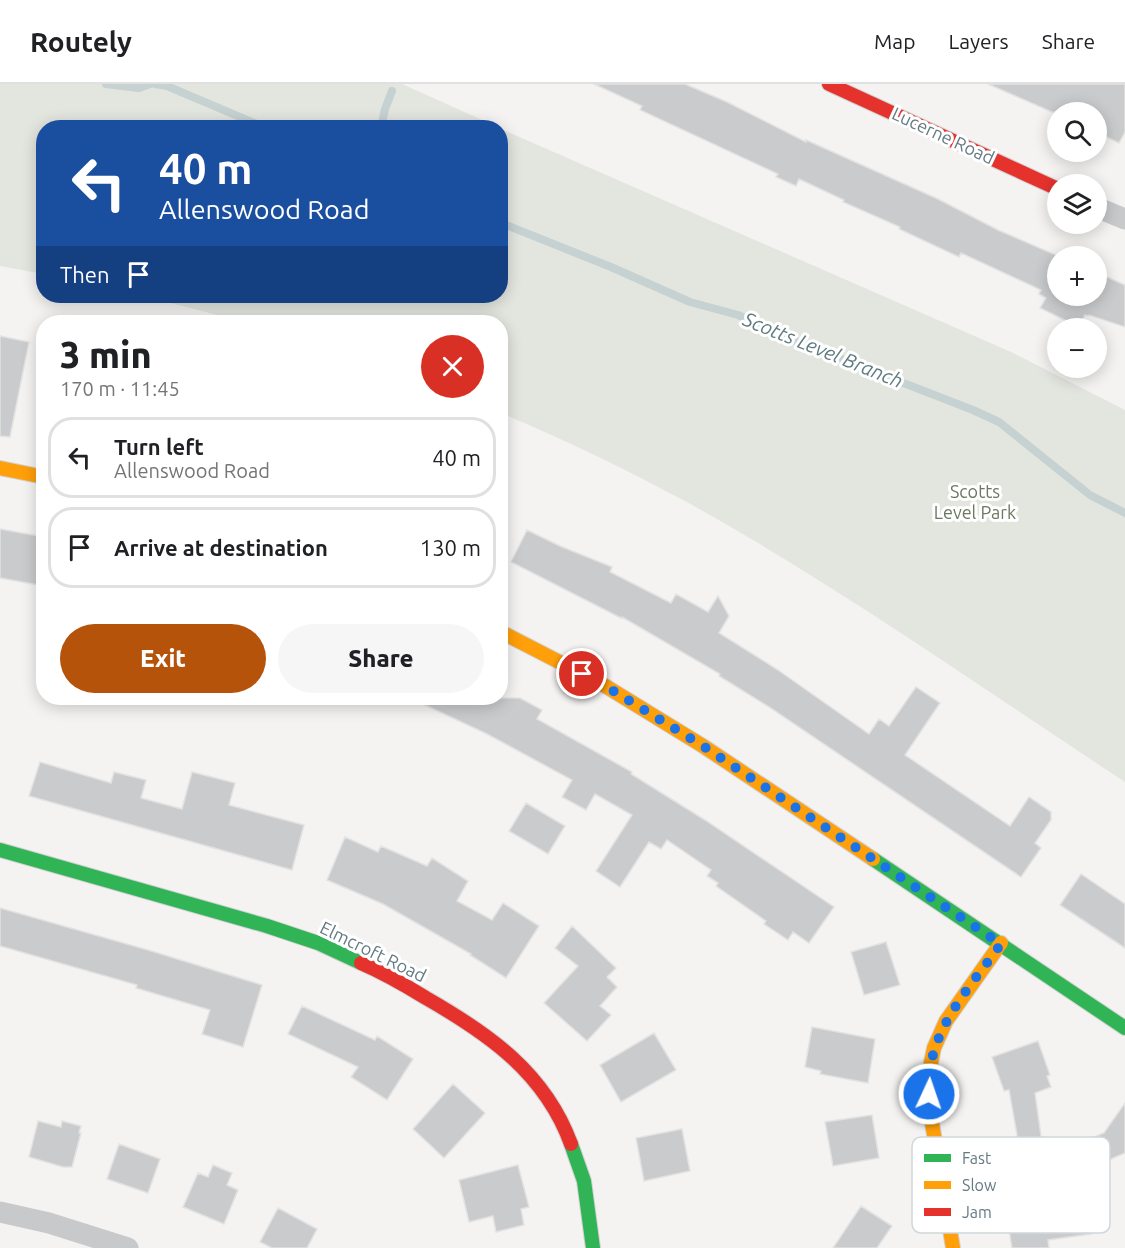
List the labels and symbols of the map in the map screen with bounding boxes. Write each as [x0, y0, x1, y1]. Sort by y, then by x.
street label: Lucerne Road [889, 103, 998, 167]
water label: Scotts Level Branch [739, 307, 906, 392]
park label: Scotts Level Park [934, 481, 1016, 522]
pin [556, 648, 607, 699]
street label: Elmcroft Road [317, 917, 430, 985]
position arrow [897, 1062, 961, 1126]
legend [912, 1137, 1110, 1233]
text: Fast [962, 1149, 992, 1167]
text: Slow [962, 1176, 997, 1194]
text: Jam [962, 1203, 992, 1221]

